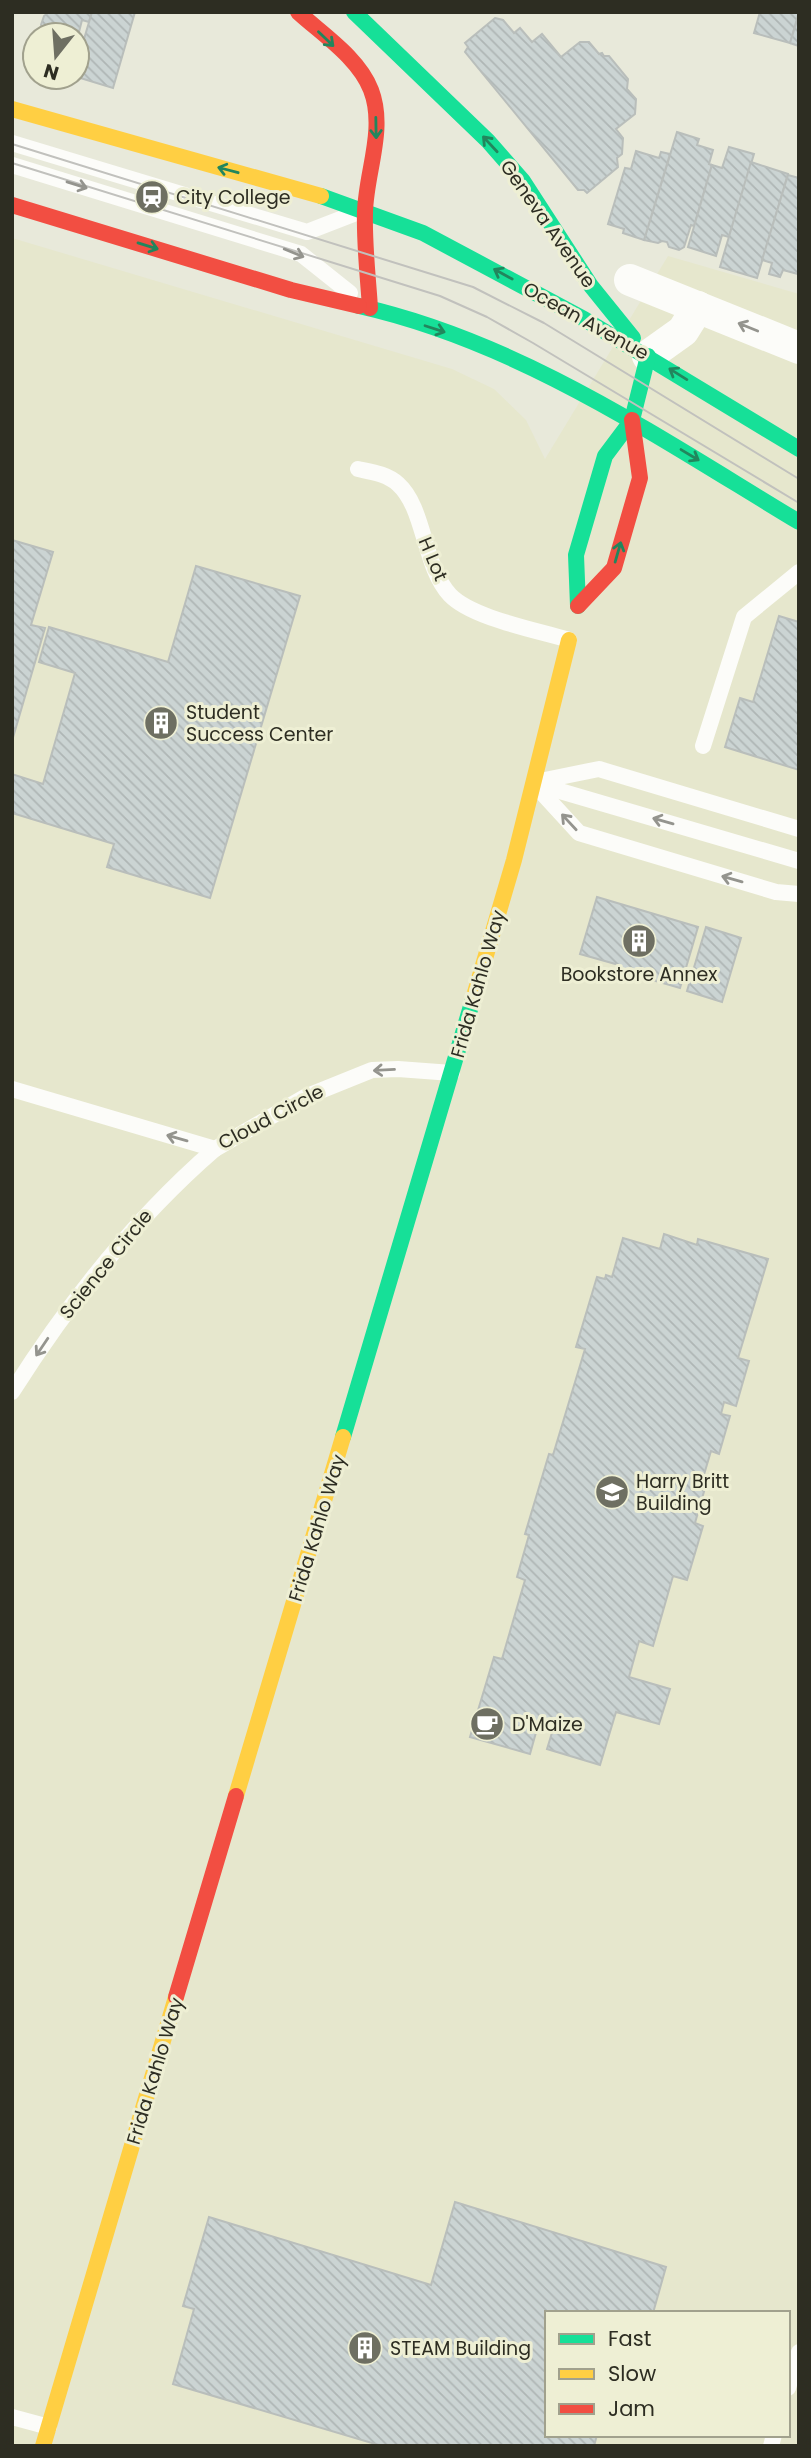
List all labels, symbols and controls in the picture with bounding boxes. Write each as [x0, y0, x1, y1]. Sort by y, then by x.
north arrow [21, 21, 91, 91]
one-way arrow [317, 31, 335, 47]
text: N [40, 57, 62, 87]
one-way arrow [369, 116, 383, 139]
one-way arrow [482, 136, 499, 153]
street label: Geneva Avenue [494, 155, 602, 293]
one-way arrow [218, 163, 240, 176]
station icon: City College [133, 178, 171, 216]
one-way arrow [66, 179, 88, 192]
place label: City College [176, 184, 291, 211]
one-way arrow [137, 241, 159, 254]
one-way arrow [283, 247, 305, 260]
one-way arrow [493, 267, 514, 280]
street label: Ocean Avenue [518, 275, 654, 367]
one-way arrow [738, 320, 760, 333]
one-way arrow [424, 323, 446, 336]
one-way arrow [669, 367, 689, 381]
one-way arrow [679, 449, 699, 463]
street label: H Lot [412, 533, 454, 585]
one-way arrow [613, 542, 626, 564]
place label: Student Success Center [186, 699, 333, 748]
building icon: Student Success Center [142, 704, 180, 742]
one-way arrow [561, 813, 577, 831]
one-way arrow [652, 813, 674, 826]
one-way arrow [722, 872, 744, 885]
street label: Frida Kahlo Way [444, 907, 512, 1061]
building icon: Bookstore Annex [620, 922, 658, 960]
place label: Bookstore Annex [561, 961, 717, 988]
one-way arrow [373, 1064, 395, 1077]
street label: Cloud Circle [213, 1078, 329, 1156]
one-way arrow [166, 1130, 188, 1143]
street label: Science Circle [53, 1203, 159, 1325]
one-way arrow [35, 1337, 49, 1356]
street label: Frida Kahlo Way [282, 1451, 352, 1605]
place label: Harry Britt Building [636, 1468, 729, 1517]
school or university icon: Harry Britt Building [593, 1473, 631, 1511]
cafe icon: D'Maize [468, 1705, 506, 1743]
place label: D'Maize [512, 1711, 583, 1738]
street label: Frida Kahlo Way [120, 1994, 190, 2148]
legend [545, 2311, 790, 2437]
text: Fast [608, 2324, 651, 2353]
building icon: STEAM Building [346, 2329, 384, 2367]
place label: STEAM Building [390, 2335, 531, 2362]
text: Slow [608, 2359, 656, 2388]
text: Jam [608, 2394, 655, 2423]

